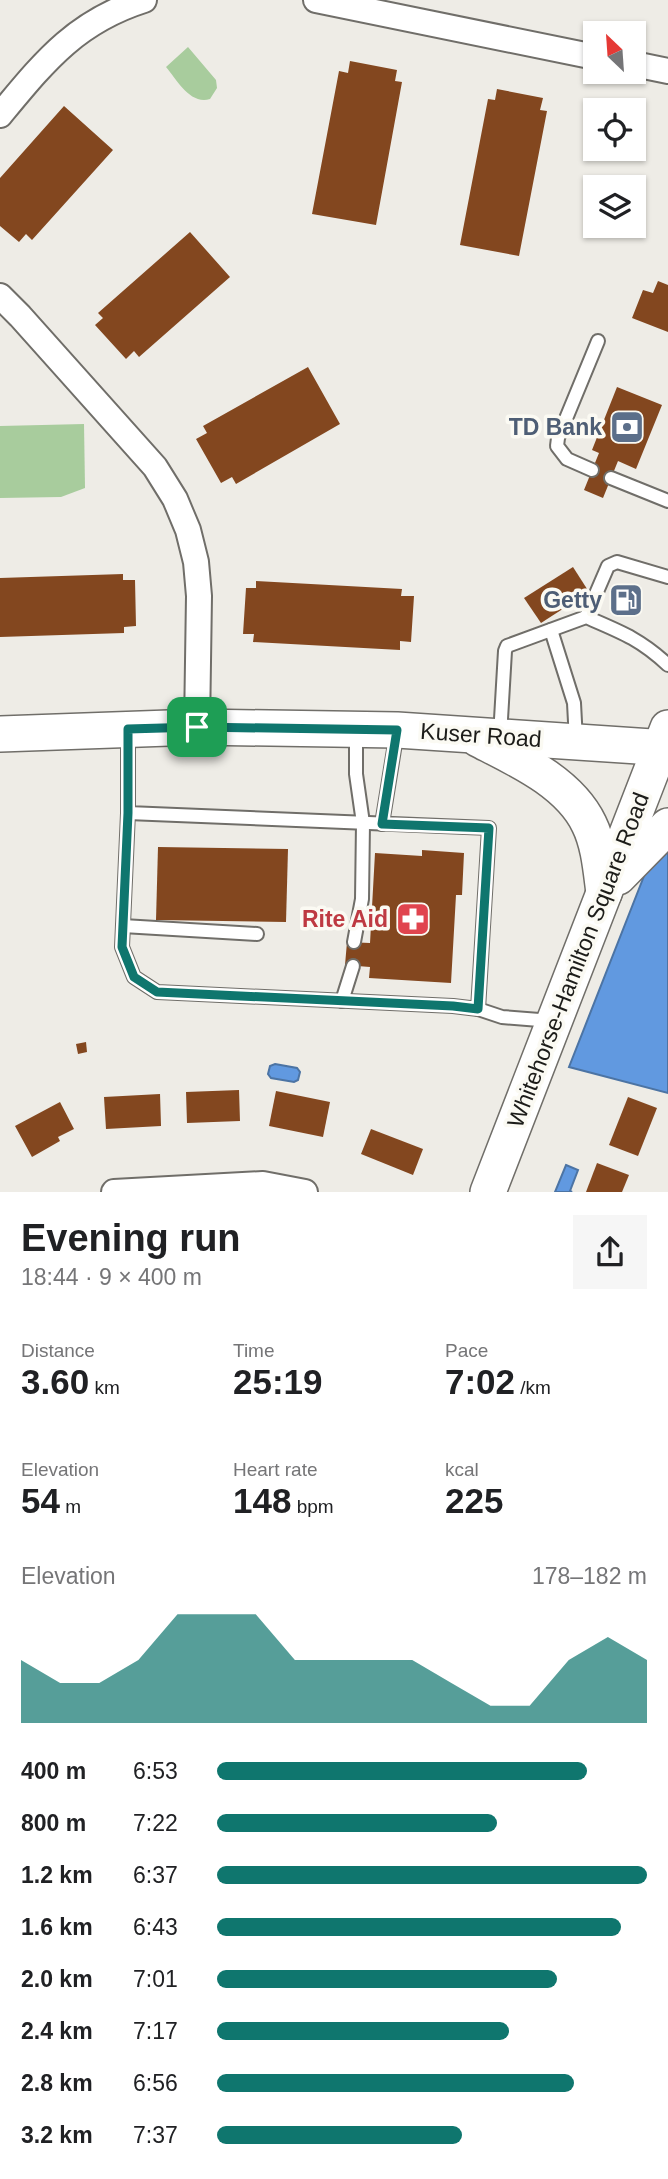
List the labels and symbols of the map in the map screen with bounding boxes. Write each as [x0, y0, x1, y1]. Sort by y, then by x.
north arrow [583, 21, 646, 84]
bank icon: TD Bank [608, 408, 646, 446]
place label: TD Bank [509, 414, 602, 440]
fuel station icon: Getty [607, 581, 645, 619]
place label: Getty [543, 587, 602, 613]
pin [167, 697, 227, 757]
street label: Kuser Road [420, 718, 542, 752]
street label: Whitehorse-Hamilton Square Road [502, 789, 654, 1131]
pharmacy icon: Rite Aid [394, 900, 432, 938]
place label: Rite Aid [302, 906, 388, 932]

